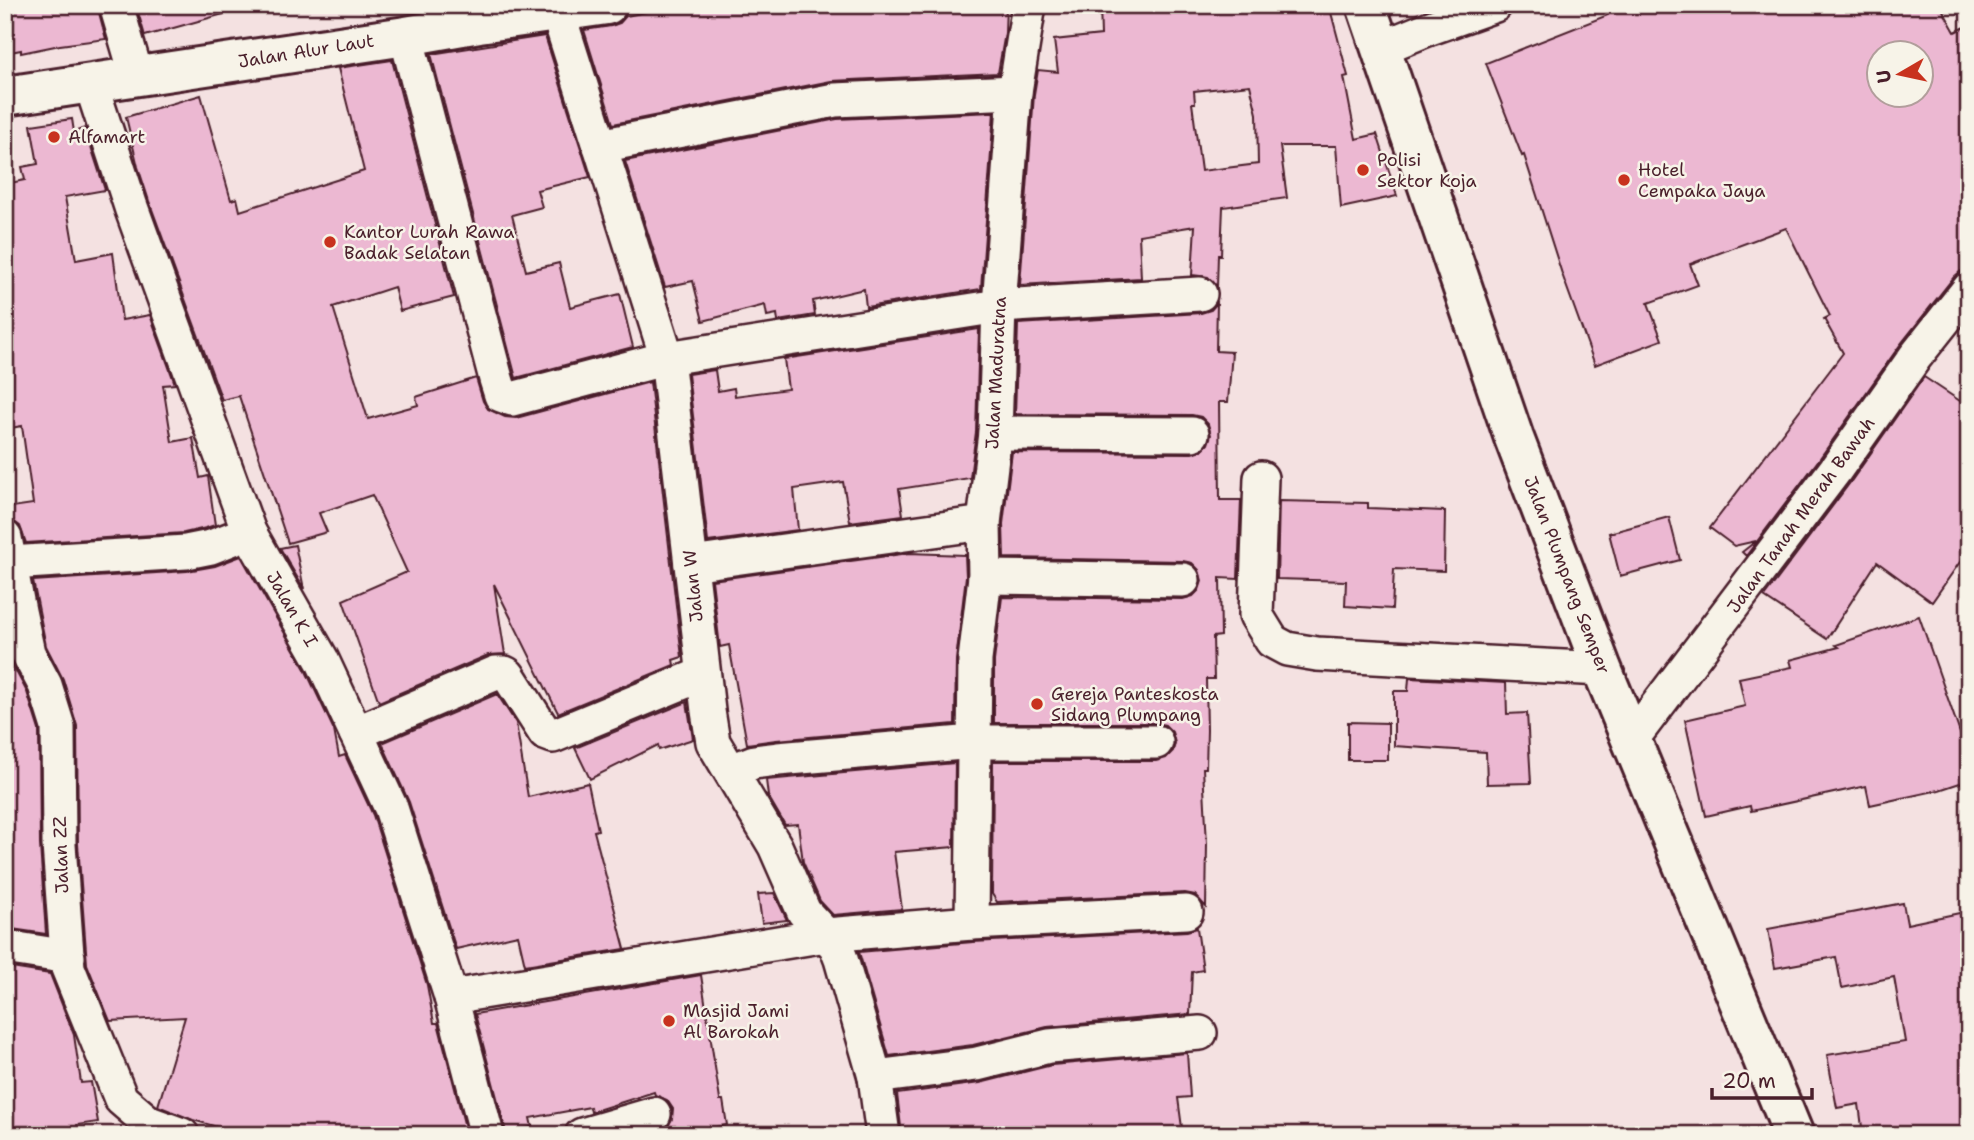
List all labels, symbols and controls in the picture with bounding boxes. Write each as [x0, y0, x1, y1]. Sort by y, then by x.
street label: Jalan Alur Laut [236, 28, 376, 74]
north arrow [1866, 38, 1936, 108]
text: U [1870, 68, 1897, 85]
place label: Alfamart [68, 125, 146, 149]
marker: Alfamart [46, 129, 62, 145]
place label: Polisi Sektor Koja [1377, 148, 1477, 193]
place label: Hotel Cempaka Jaya [1638, 158, 1766, 203]
marker: Polisi Sektor Koja [1355, 162, 1371, 178]
marker: Hotel Cempaka Jaya [1616, 172, 1632, 188]
place label: Kantor Lurah Rawa Badak Selatan [344, 220, 515, 265]
marker: Kantor Lurah Rawa Badak Selatan [322, 234, 338, 250]
street label: Jalan Maduratna [980, 296, 1012, 450]
street label: Jalan Tanah Merah Bawah [1722, 412, 1880, 618]
street label: Jalan Plumpang Semper [1518, 473, 1616, 677]
street label: Jalan W [677, 549, 709, 623]
street label: Jalan K I [261, 567, 323, 651]
place label: Gereja Panteskosta Sidang Plumpang [1051, 682, 1219, 727]
marker: Gereja Panteskosta Sidang Plumpang [1029, 696, 1045, 712]
street label: Jalan ZZ [48, 816, 74, 894]
place label: Masjid Jami Al Barokah [683, 999, 789, 1044]
marker: Masjid Jami Al Barokah [661, 1013, 677, 1029]
scale bar [1712, 1056, 1811, 1100]
text: 20 m [1722, 1067, 1776, 1095]

